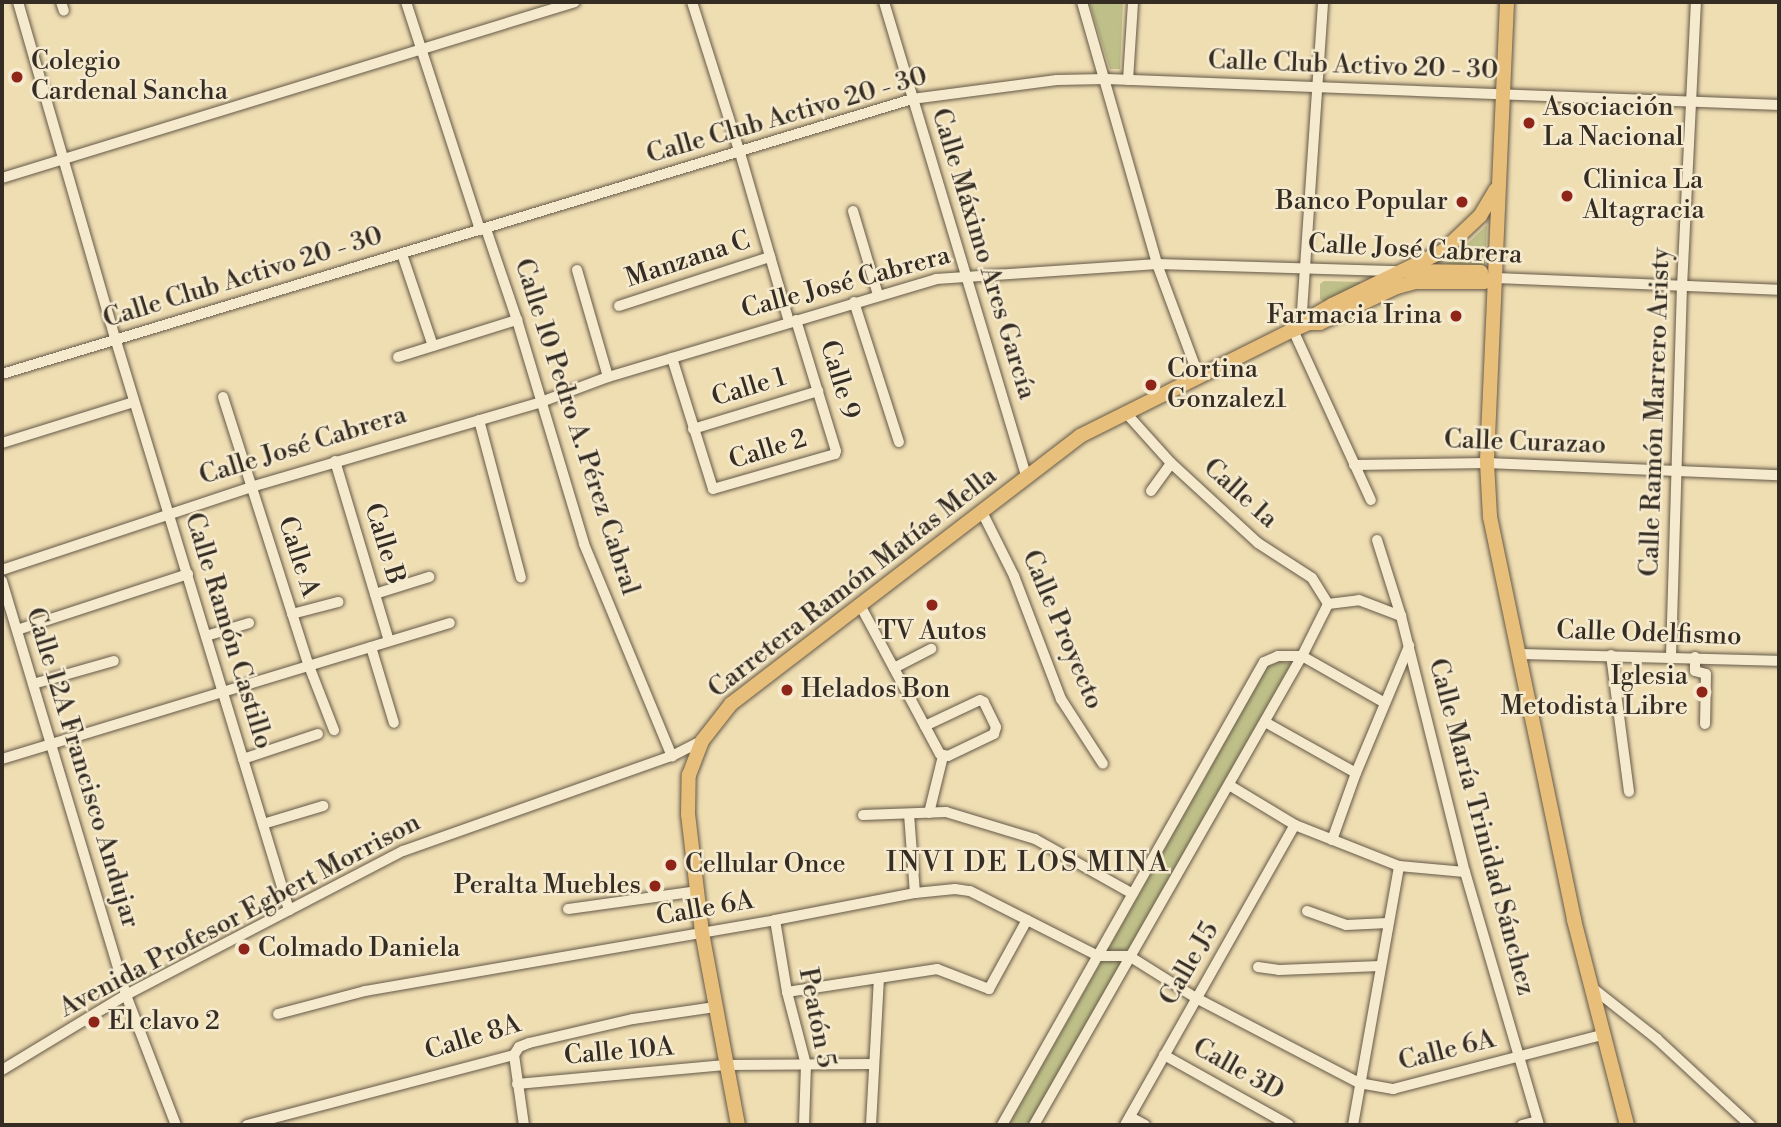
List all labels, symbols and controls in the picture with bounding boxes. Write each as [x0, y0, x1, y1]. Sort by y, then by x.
street label: Calle Club Activo 20 - 30 [1207, 45, 1499, 87]
place label: Colegio Cardenal Sancha [31, 46, 228, 108]
street label: Calle Club Activo 20 - 30 [643, 61, 931, 171]
marker: Colegio Cardenal Sancha [9, 69, 25, 85]
place label: Asociación La Nacional [1543, 92, 1683, 154]
street label: Calle Máximo Ares García [924, 105, 1042, 403]
marker: Asociación La Nacional [1521, 115, 1537, 131]
place label: Clinica La Altagracia [1583, 165, 1705, 227]
place label: Banco Popular [1275, 186, 1448, 218]
marker: Clinica La Altagracia [1557, 186, 1577, 206]
marker: Banco Popular [1454, 194, 1470, 210]
street label: Calle Club Activo 20 - 30 [100, 221, 386, 335]
street label: Manzana C [622, 225, 754, 295]
street label: Calle José Cabrera [1307, 229, 1523, 271]
street label: Calle José Cabrera [738, 240, 954, 326]
street label: Calle Ramón Marrero Aristy [1635, 247, 1677, 577]
street label: Calle 10 Pedro A. Pérez Cabral [507, 255, 645, 599]
place label: Farmacia Irina [1267, 300, 1442, 332]
marker: Farmacia Irina [1448, 308, 1464, 324]
street label: Calle 9 [812, 337, 866, 423]
place label: Cortina Gonzalez1 [1167, 354, 1286, 416]
street label: Calle 1 [708, 362, 790, 414]
marker: Cortina Gonzalez1 [1141, 375, 1161, 395]
street label: Calle José Cabrera [196, 400, 410, 492]
street label: Calle 2 [725, 423, 811, 477]
street label: Calle Curazao [1443, 425, 1607, 461]
street label: Calle 1a [1196, 453, 1284, 535]
street label: Carretera Ramón Matías Mella [703, 461, 1003, 705]
street label: Calle B [357, 500, 411, 588]
street label: Calle Ramón Castillo [177, 509, 279, 753]
street label: Calle A [270, 513, 326, 601]
street label: Calle Proyecto [1014, 546, 1110, 714]
marker: TV Autos [924, 597, 940, 613]
street label: Calle 12A Francisco Andujar [18, 604, 146, 932]
street label: Calle Odelfismo [1556, 615, 1742, 653]
place label: TV Autos [877, 616, 987, 648]
street label: Calle María Trinidad Sánchez [1421, 655, 1541, 999]
place label: Iglesia Metodista Libre [1501, 661, 1688, 722]
place label: Helados Bon [801, 674, 950, 706]
marker: Helados Bon [779, 682, 795, 698]
marker: Iglesia Metodista Libre [1694, 684, 1710, 700]
street label: Avenida Profesor Egbert Morrison [54, 807, 426, 1025]
district label: INVI DE LOS MINA [888, 846, 1168, 880]
place label: Cellular Once [685, 849, 846, 881]
marker: Cellular Once [663, 857, 679, 873]
place label: Peralta Muebles [454, 870, 641, 902]
marker: Peralta Muebles [647, 878, 663, 894]
street label: Calle 6A [654, 885, 756, 933]
street label: Calle J5 [1154, 917, 1226, 1011]
place label: Colmado Daniela [258, 933, 460, 965]
marker: Colmado Daniela [236, 941, 252, 957]
street label: Peatón 5 [791, 965, 841, 1071]
place label: El clavo 2 [108, 1006, 220, 1038]
street label: Calle 8A [421, 1009, 525, 1067]
marker: El clavo 2 [86, 1014, 102, 1030]
street label: Calle 6A [1395, 1024, 1499, 1078]
street label: Calle 10A [563, 1032, 675, 1072]
street label: Calle 3D [1187, 1032, 1289, 1108]

